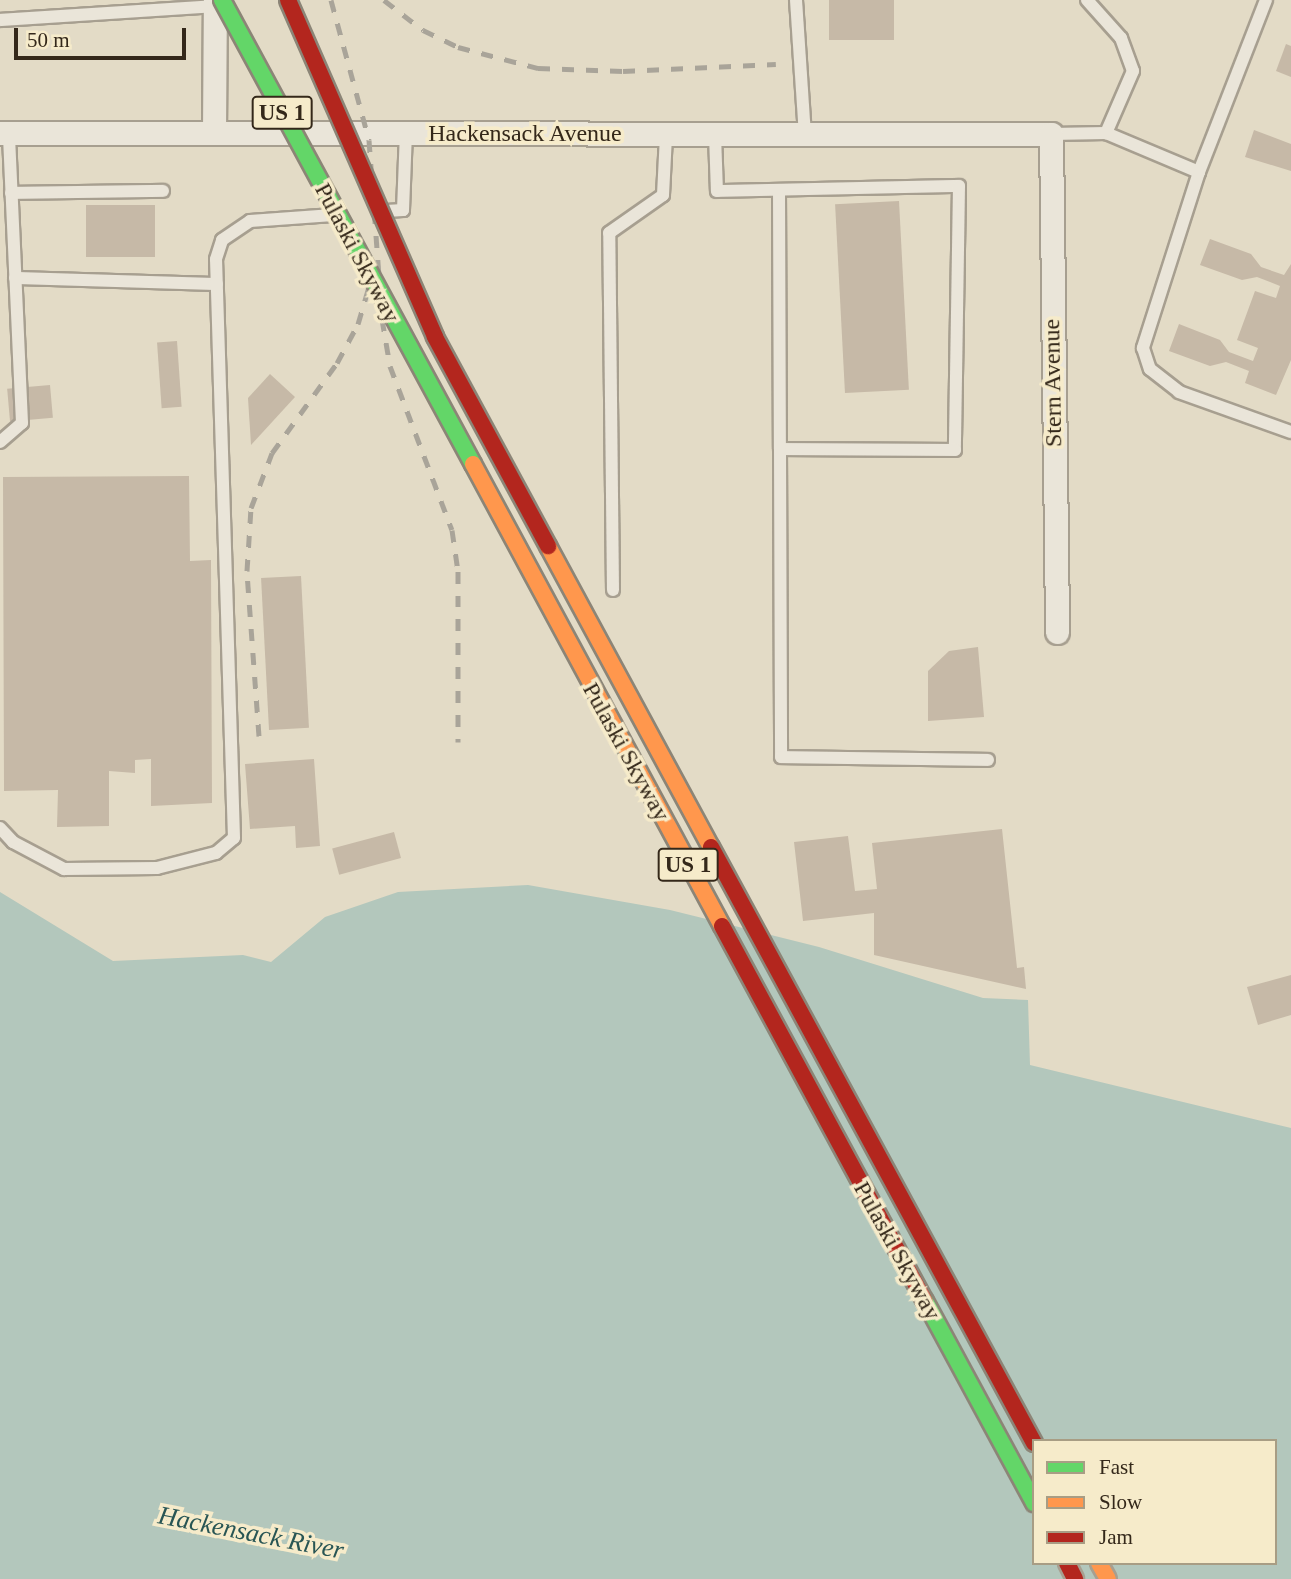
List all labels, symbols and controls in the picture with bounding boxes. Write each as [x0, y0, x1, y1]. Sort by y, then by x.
scale bar [18, 14, 189, 58]
text: 50 m [27, 28, 70, 52]
road number: US 1 [250, 94, 314, 132]
street label: Hackensack Avenue [428, 120, 622, 148]
street label: Pulaski Skyway [308, 178, 406, 328]
street label: Stern Avenue [1037, 318, 1069, 448]
street label: Pulaski Skyway [576, 678, 676, 826]
road number: US 1 [656, 846, 720, 884]
street label: Pulaski Skyway [847, 1177, 947, 1325]
legend [1032, 1439, 1277, 1565]
text: Fast [1099, 1455, 1134, 1479]
text: Slow [1099, 1490, 1142, 1514]
water label: Hackensack River [156, 1500, 346, 1566]
text: Jam [1099, 1525, 1133, 1549]

